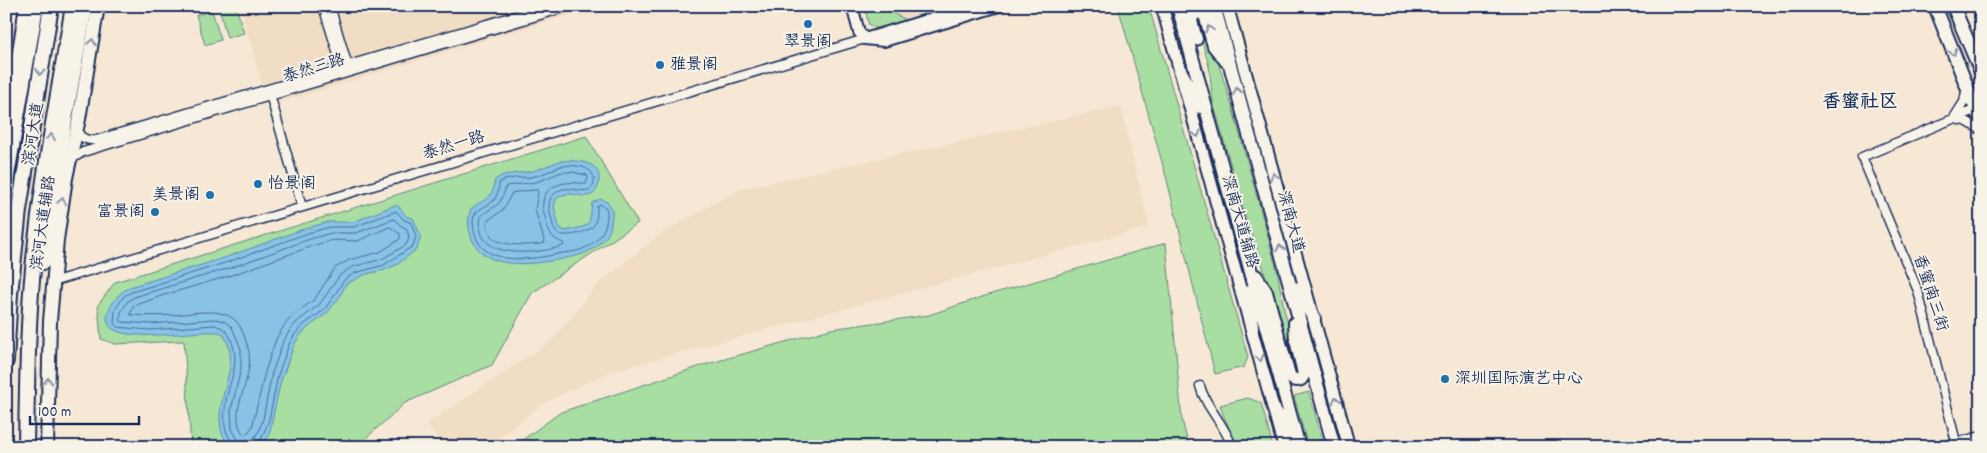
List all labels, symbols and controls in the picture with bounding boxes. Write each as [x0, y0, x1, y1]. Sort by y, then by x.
marker: 翠景阁 [802, 18, 814, 30]
one-way arrow [1204, 24, 1215, 33]
place label: 翠景阁 [784, 31, 832, 54]
one-way arrow [87, 37, 97, 46]
one-way arrow [1946, 47, 1957, 56]
street label: 泰然三路 [280, 49, 348, 89]
place label: 雅景阁 [670, 54, 718, 77]
marker: 雅景阁 [654, 59, 666, 71]
one-way arrow [35, 67, 45, 76]
one-way arrow [1232, 87, 1243, 96]
district label: 香蜜社区 [1822, 90, 1898, 117]
street label: 滨河大道 [18, 101, 50, 167]
street label: 泰然一路 [420, 126, 488, 166]
one-way arrow [1192, 129, 1202, 138]
one-way arrow [45, 133, 55, 141]
one-way arrow [1269, 171, 1280, 180]
place label: 怡景阁 [268, 173, 316, 196]
street label: 深南大道辅路 [1215, 173, 1263, 271]
street label: 滨河大道辅路 [26, 174, 62, 272]
marker: 怡景阁 [252, 178, 264, 190]
place label: 美景阁 [152, 184, 200, 207]
street label: 深南大道 [1271, 188, 1309, 256]
marker: 美景阁 [204, 189, 216, 201]
one-way arrow [57, 197, 67, 206]
place label: 富景阁 [97, 201, 145, 224]
marker: 富景阁 [149, 206, 161, 218]
one-way arrow [1275, 243, 1286, 252]
street label: 香蜜南三街 [1907, 251, 1953, 335]
one-way arrow [1254, 353, 1265, 362]
place label: 深圳国际演艺中心 [1455, 368, 1583, 391]
marker: 深圳国际演艺中心 [1439, 373, 1451, 385]
one-way arrow [42, 376, 53, 384]
scale bar [30, 393, 139, 425]
one-way arrow [1332, 396, 1342, 404]
text: 100 m [38, 402, 71, 424]

